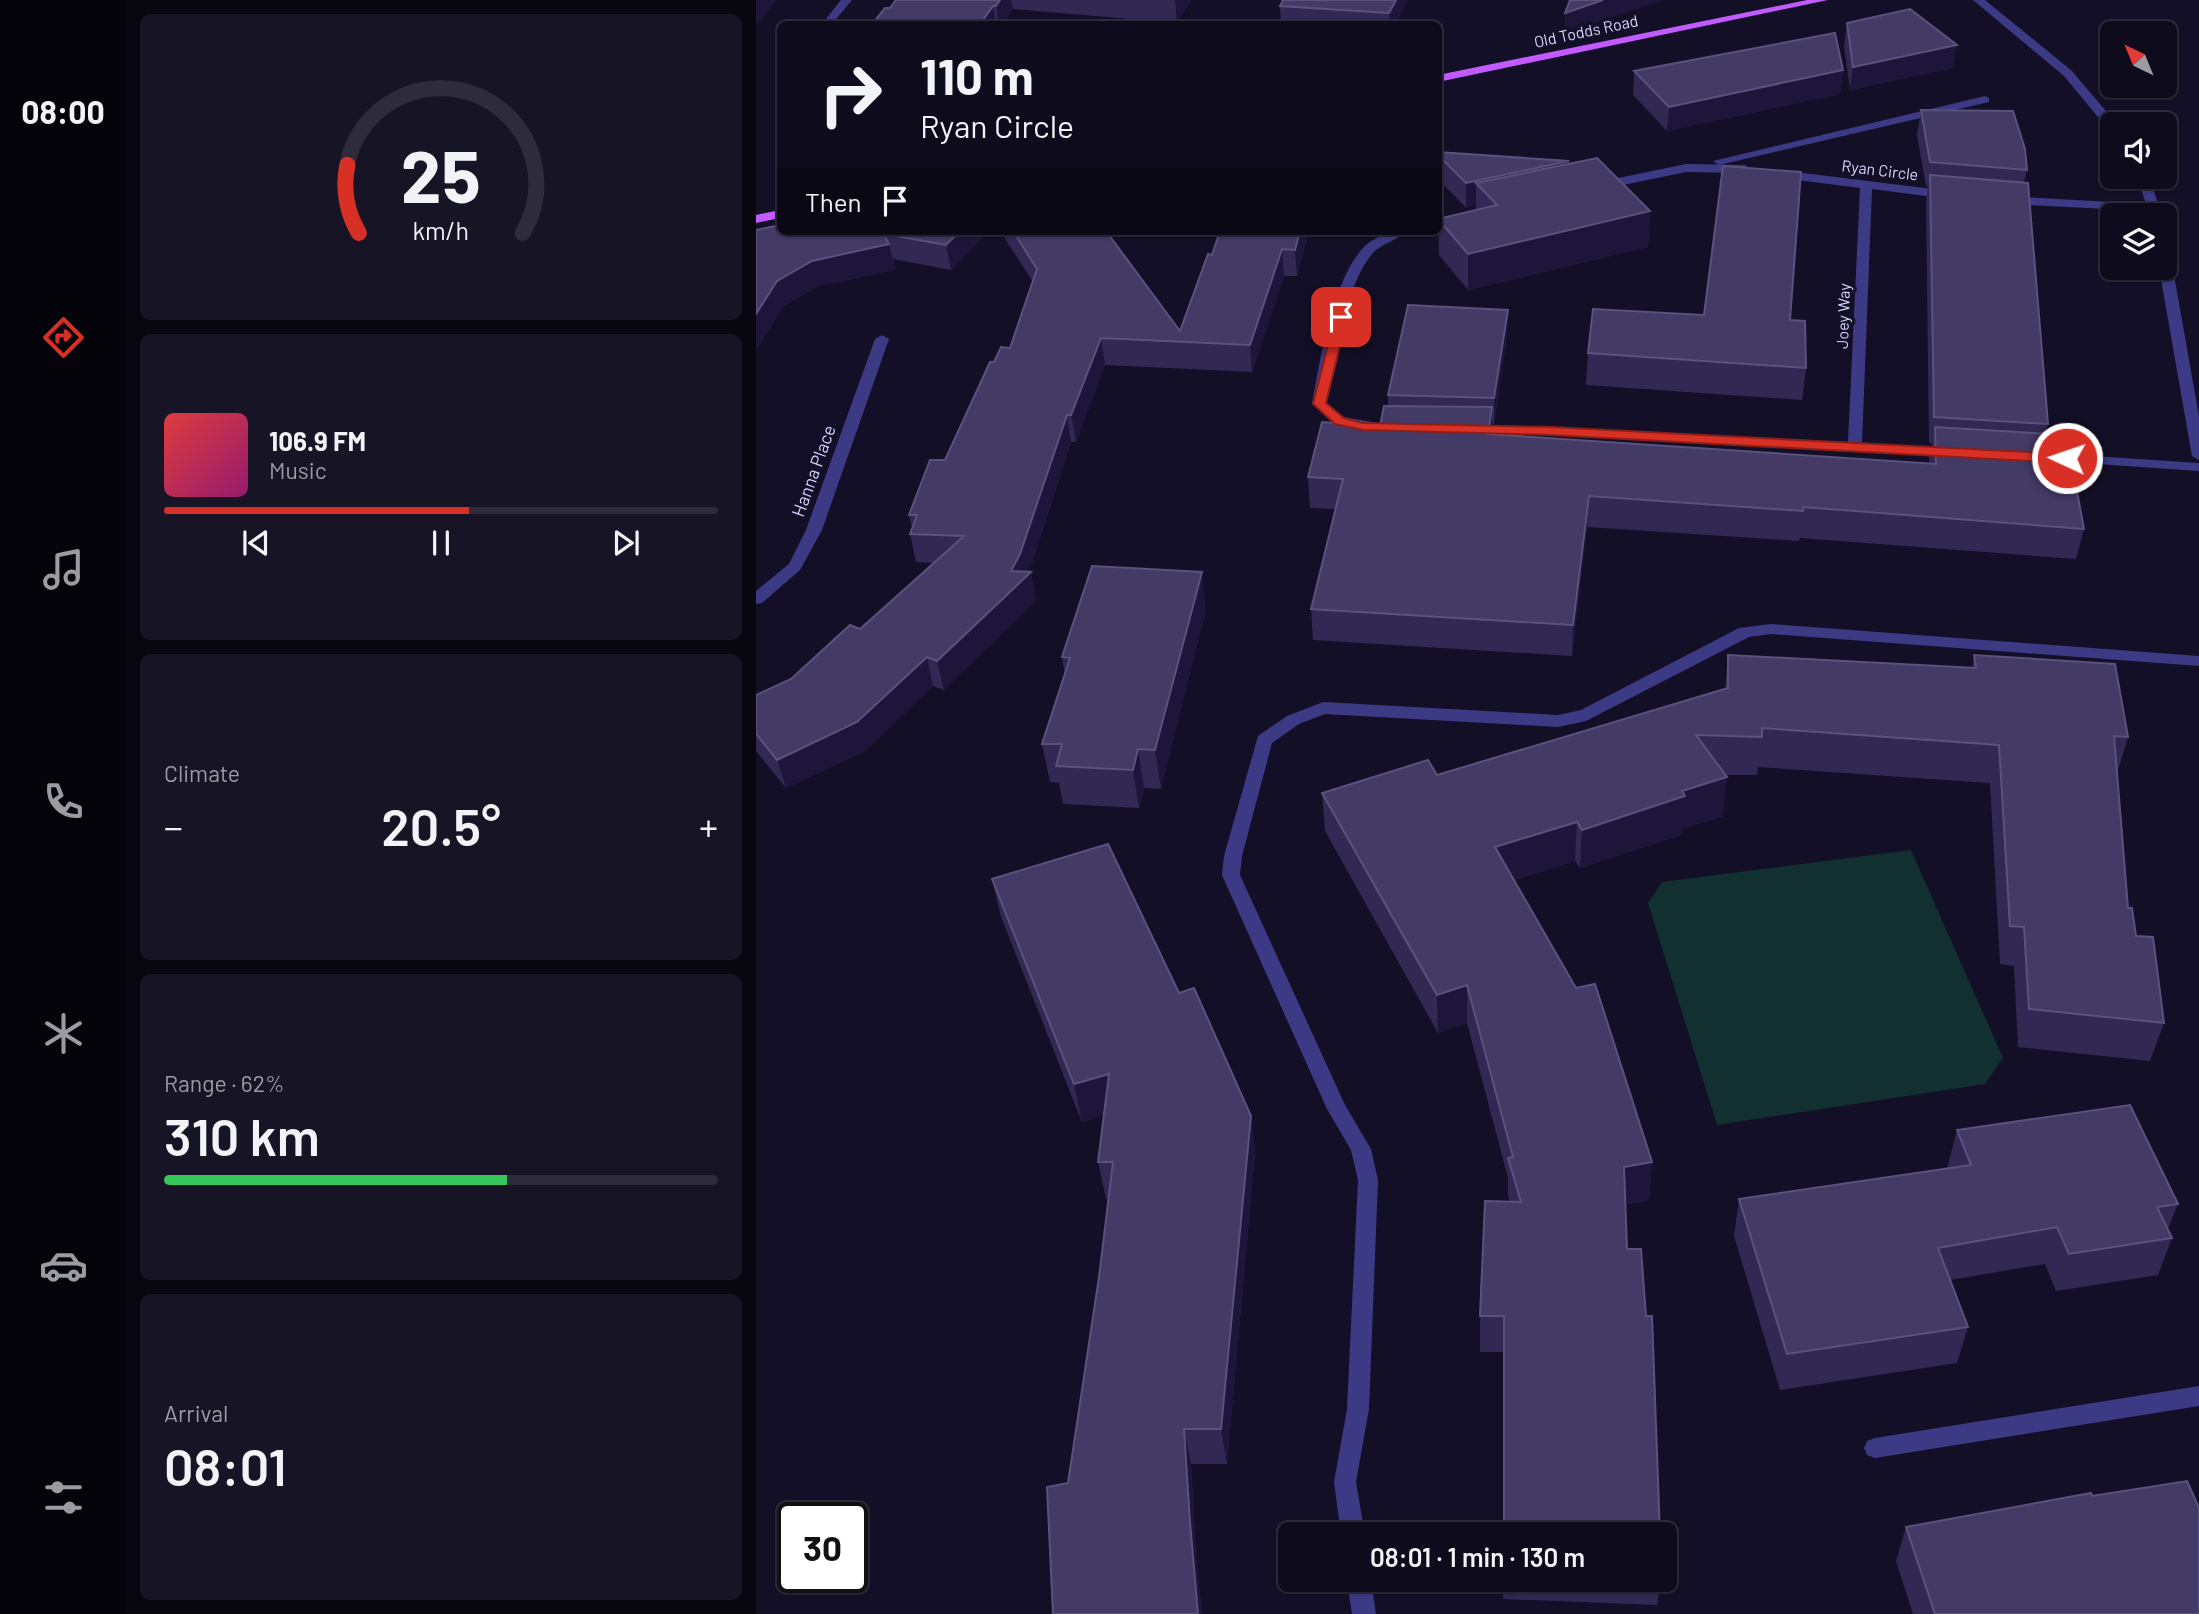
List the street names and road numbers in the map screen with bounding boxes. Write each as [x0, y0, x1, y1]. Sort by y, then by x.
street label: Old Todds Road [1532, 10, 1640, 51]
street label: Ryan Circle [1841, 155, 1919, 184]
street label: Joey Way [1832, 282, 1853, 349]
street label: Hanna Place [786, 422, 840, 520]

